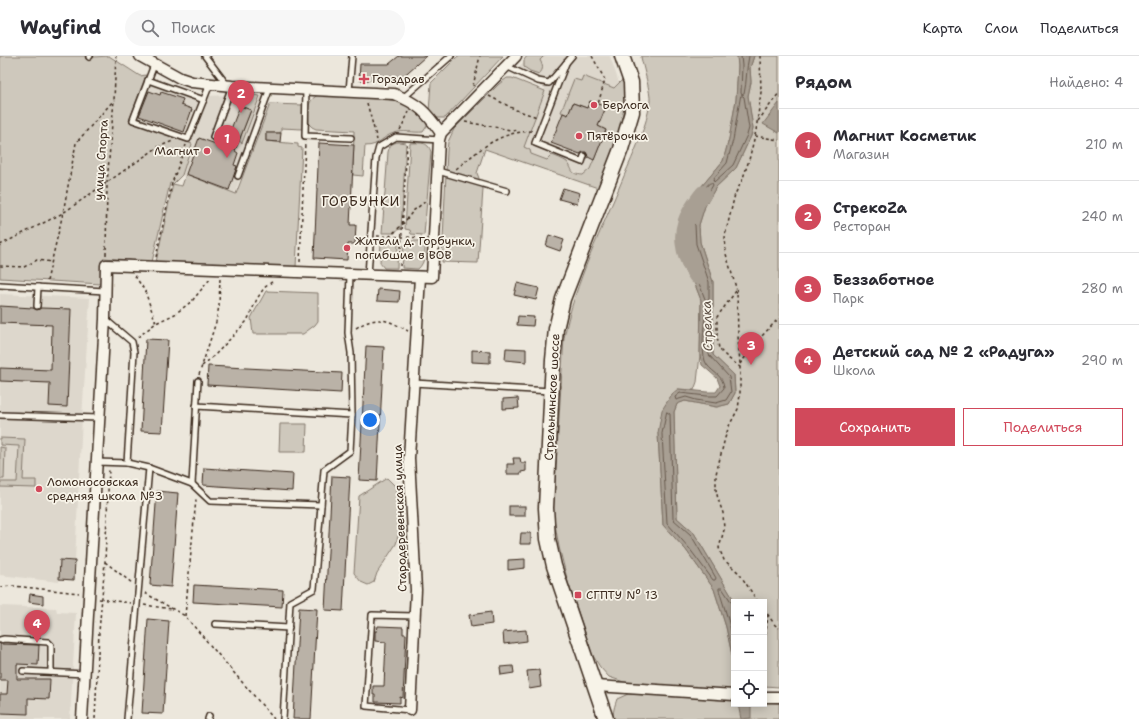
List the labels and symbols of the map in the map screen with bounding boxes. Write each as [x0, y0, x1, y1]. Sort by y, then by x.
place label: Горздрав [372, 71, 425, 87]
marker: Горздрав [359, 74, 369, 84]
pin: 2 [228, 80, 254, 113]
place label: Берлога [602, 97, 650, 113]
marker: Берлога [589, 100, 599, 110]
street label: улица Спорта [90, 119, 112, 201]
pin: 1 [214, 125, 240, 158]
place label: Пятёрочка [587, 128, 648, 144]
marker: Пятёрочка [574, 131, 584, 141]
place label: Магнит [154, 143, 200, 159]
marker: Магнит [202, 146, 212, 156]
district label: ГОРБУНКИ [321, 192, 401, 210]
place label: Жители д. Горбунки, погибшие в ВОВ [355, 233, 475, 263]
marker: Жители д. Горбунки, погибшие в ВОВ [342, 243, 352, 253]
water label: Стрелка [698, 300, 716, 352]
pin: 3 [738, 332, 764, 365]
street label: Стрельнинское шоссе [541, 333, 563, 461]
your location [360, 410, 380, 430]
street label: Стародеревенская улица [389, 443, 411, 592]
place label: Ломоносовская средняя школа №3 [47, 474, 163, 504]
marker: Ломоносовская средняя школа №3 [34, 484, 44, 494]
place label: СГПТУ N⁰ 13 [586, 587, 658, 603]
marker: СГПТУ N⁰ 13 [573, 590, 583, 600]
pin: 4 [24, 610, 50, 643]

